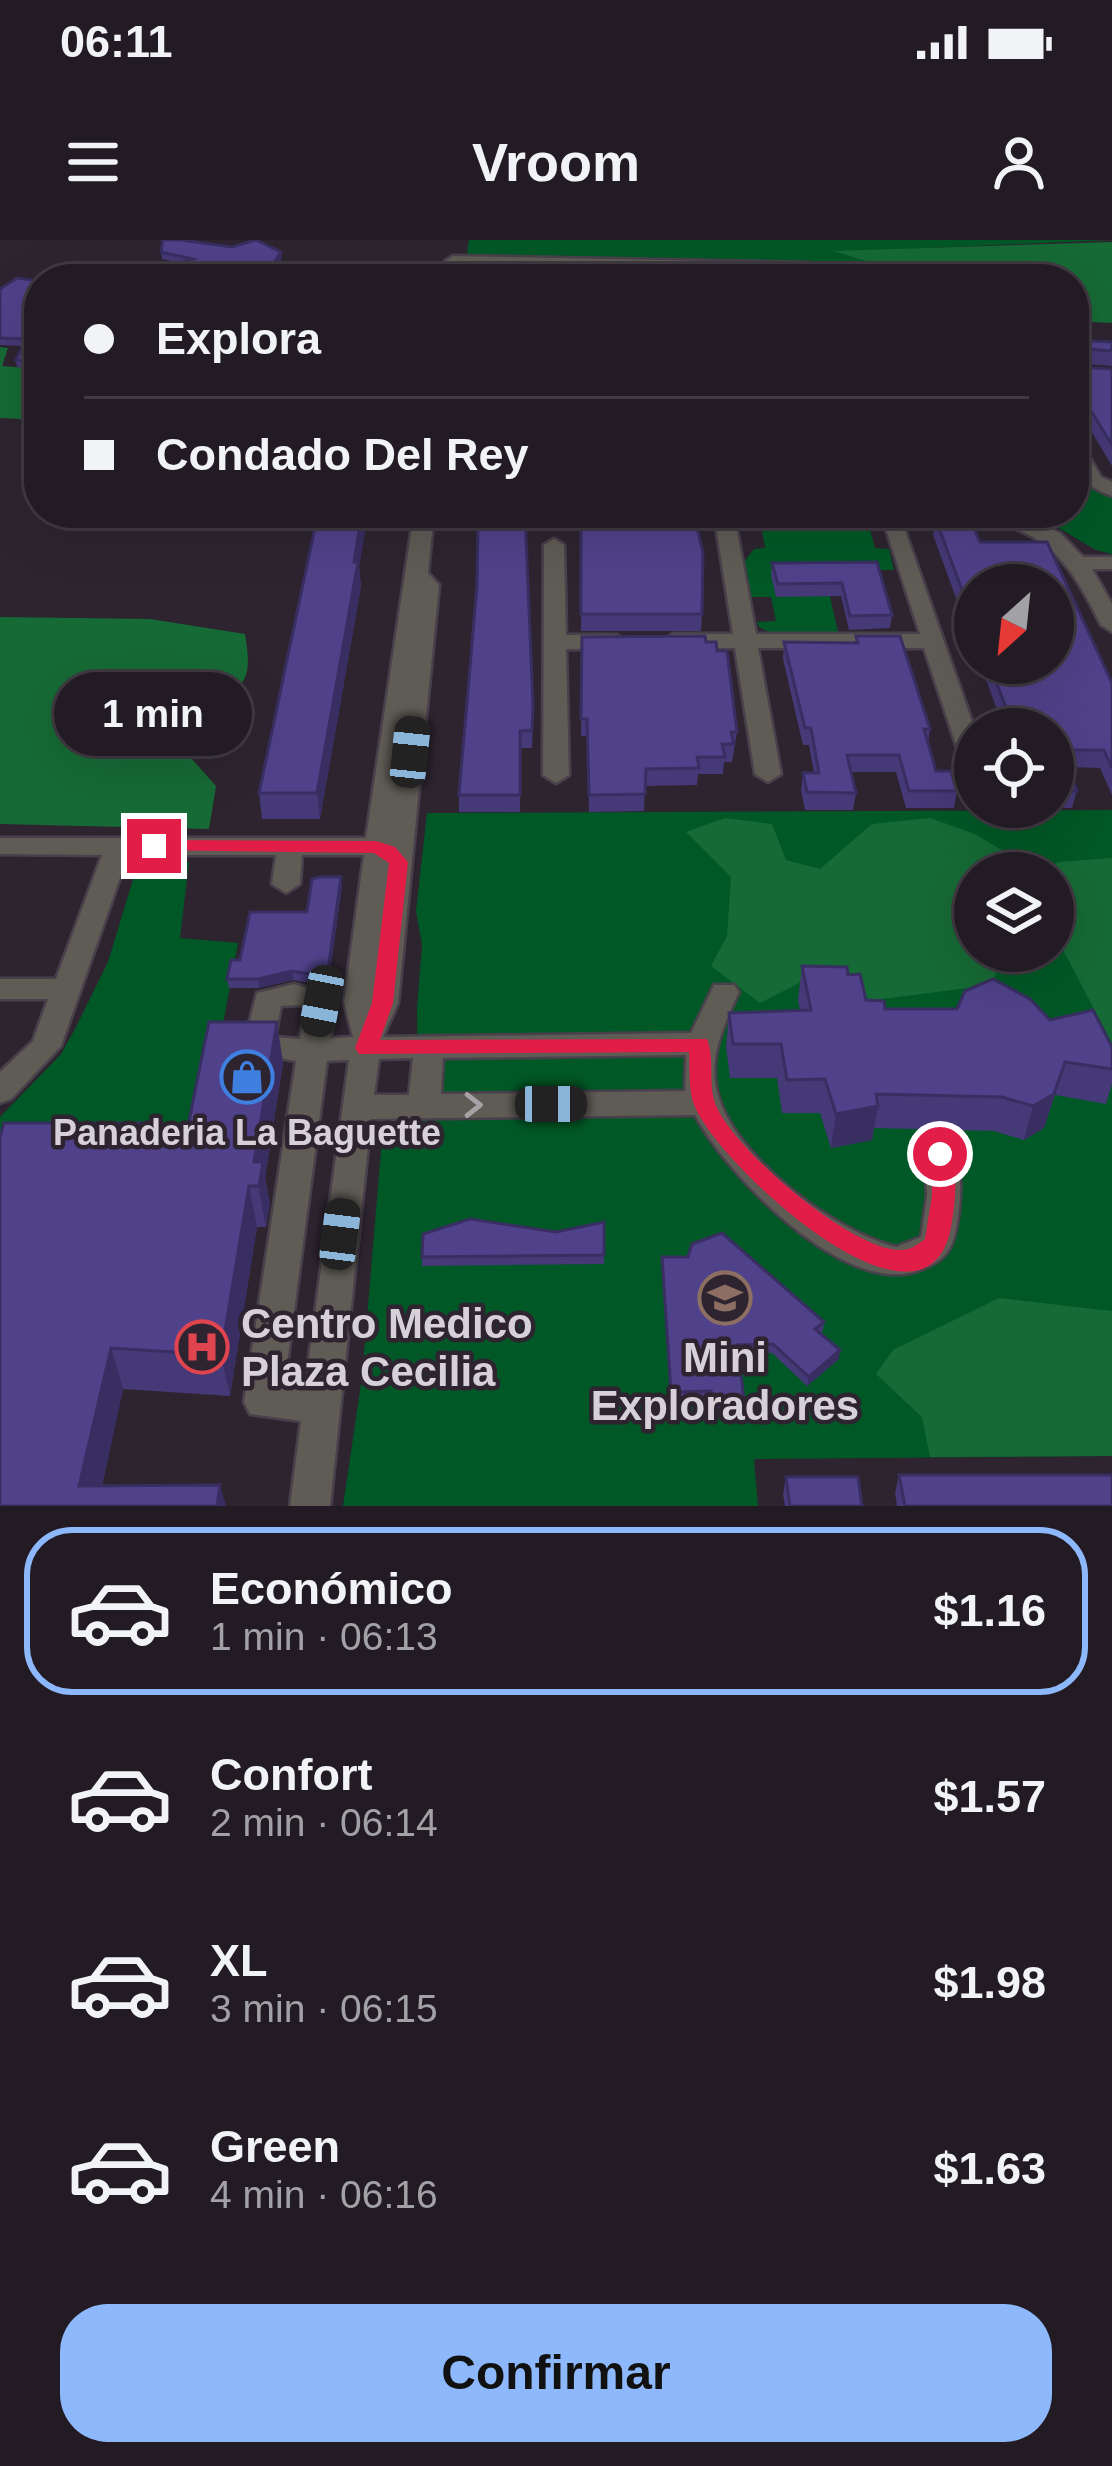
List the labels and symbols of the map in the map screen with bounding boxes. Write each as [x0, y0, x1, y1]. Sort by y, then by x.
north arrow [954, 564, 1074, 684]
callout: 1 min [55, 672, 253, 756]
car [388, 714, 432, 790]
route end [127, 819, 181, 873]
car [297, 962, 347, 1040]
shop icon: Panaderia La Baguette [219, 1049, 275, 1105]
car [515, 1086, 587, 1122]
one-way arrow [464, 1092, 483, 1118]
place label: Panaderia La Baguette [53, 1112, 441, 1153]
route start [913, 1127, 967, 1181]
car [318, 1196, 362, 1272]
school or university icon: Mini Exploradores [697, 1270, 753, 1326]
place label: Centro Medico Plaza Cecilia [241, 1300, 533, 1395]
hospital icon: Centro Medico Plaza Cecilia [174, 1319, 230, 1375]
place label: Mini Exploradores [591, 1334, 859, 1429]

